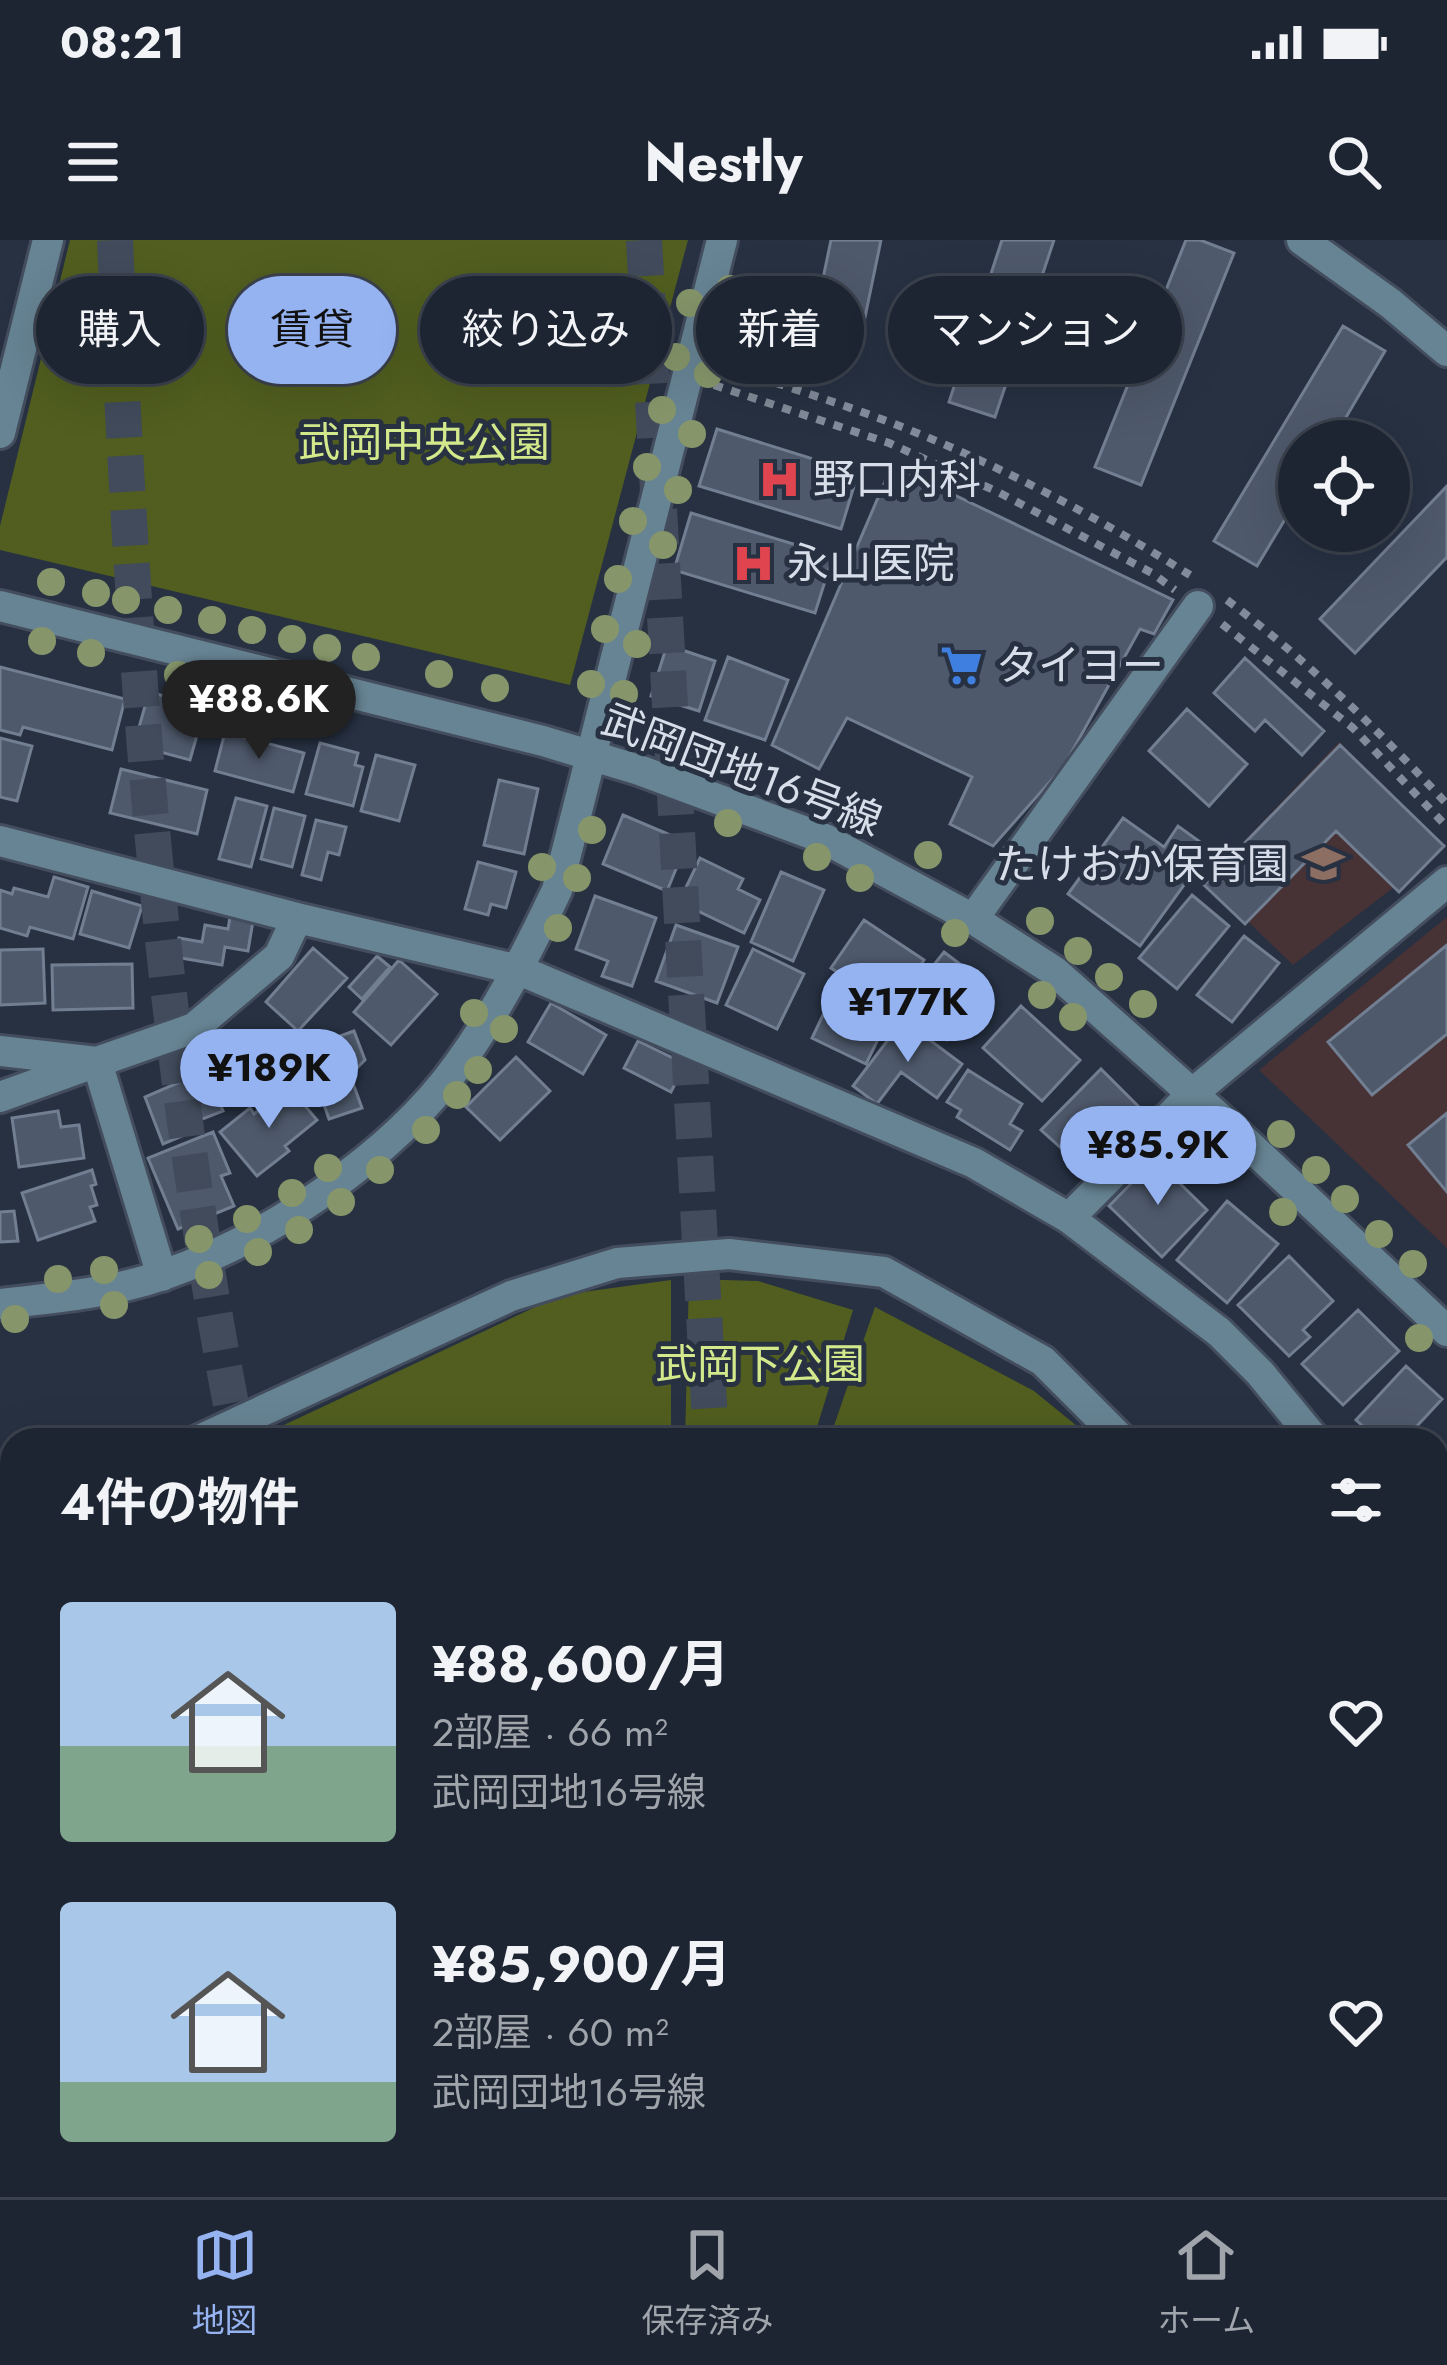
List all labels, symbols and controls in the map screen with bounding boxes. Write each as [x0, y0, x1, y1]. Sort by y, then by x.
text: 08:21 [60, 10, 185, 75]
text: Nestly [644, 123, 803, 201]
icon: menu [60, 129, 126, 195]
icon: search [1321, 129, 1387, 195]
chip: 購入 [36, 276, 204, 384]
chip: 賃貸 [228, 276, 396, 384]
chip: 絞り込み [420, 276, 672, 384]
chip: 新着 [696, 276, 864, 384]
chip: マンション [888, 276, 1182, 384]
park label: 武岡中央公園 [298, 412, 550, 473]
map controls [1278, 420, 1410, 552]
button: locate [1278, 420, 1410, 552]
place label: 野口内科 [813, 449, 981, 510]
hospital icon: 野口内科 [756, 456, 802, 502]
place label: 永山医院 [787, 533, 955, 594]
hospital icon: 永山医院 [730, 540, 776, 586]
place label: タイヨー [996, 635, 1164, 696]
supermarket icon: タイヨー [939, 642, 985, 688]
pin: ¥88.6K [161, 660, 357, 762]
text: ¥88.6K [189, 670, 329, 727]
street label: 武岡団地16号線 [593, 689, 891, 851]
place label: たけおか保育園 [995, 834, 1289, 895]
school or university icon: たけおか保育園 [1300, 841, 1346, 887]
pin: ¥177K [824, 963, 992, 1065]
text: ¥177K [848, 973, 968, 1030]
pin: ¥189K [185, 1029, 353, 1131]
text: ¥189K [207, 1039, 331, 1096]
pin: ¥85.9K [1060, 1106, 1256, 1208]
text: ¥85.9K [1087, 1116, 1229, 1173]
park label: 武岡下公園 [655, 1334, 865, 1395]
text: 4件の物件 [60, 1465, 300, 1539]
icon: filters [1323, 1467, 1389, 1533]
text: ¥88,600/月 [432, 1627, 729, 1701]
icon: home [156, 1650, 300, 1794]
icon: heart [1323, 1689, 1389, 1755]
text: 2部屋 · 66 m² [432, 1704, 668, 1761]
text: 武岡団地16号線 [432, 1764, 706, 1821]
text: ¥85,900/月 [432, 1927, 731, 2001]
icon: home [156, 1950, 300, 2094]
icon: heart [1323, 1989, 1389, 2055]
text: 2部屋 · 60 m² [432, 2004, 669, 2061]
text: 武岡団地16号線 [432, 2064, 706, 2121]
tab: 地図 [192, 2222, 258, 2344]
tab: 保存済み [641, 2222, 773, 2344]
tab: ホーム [1157, 2222, 1255, 2344]

